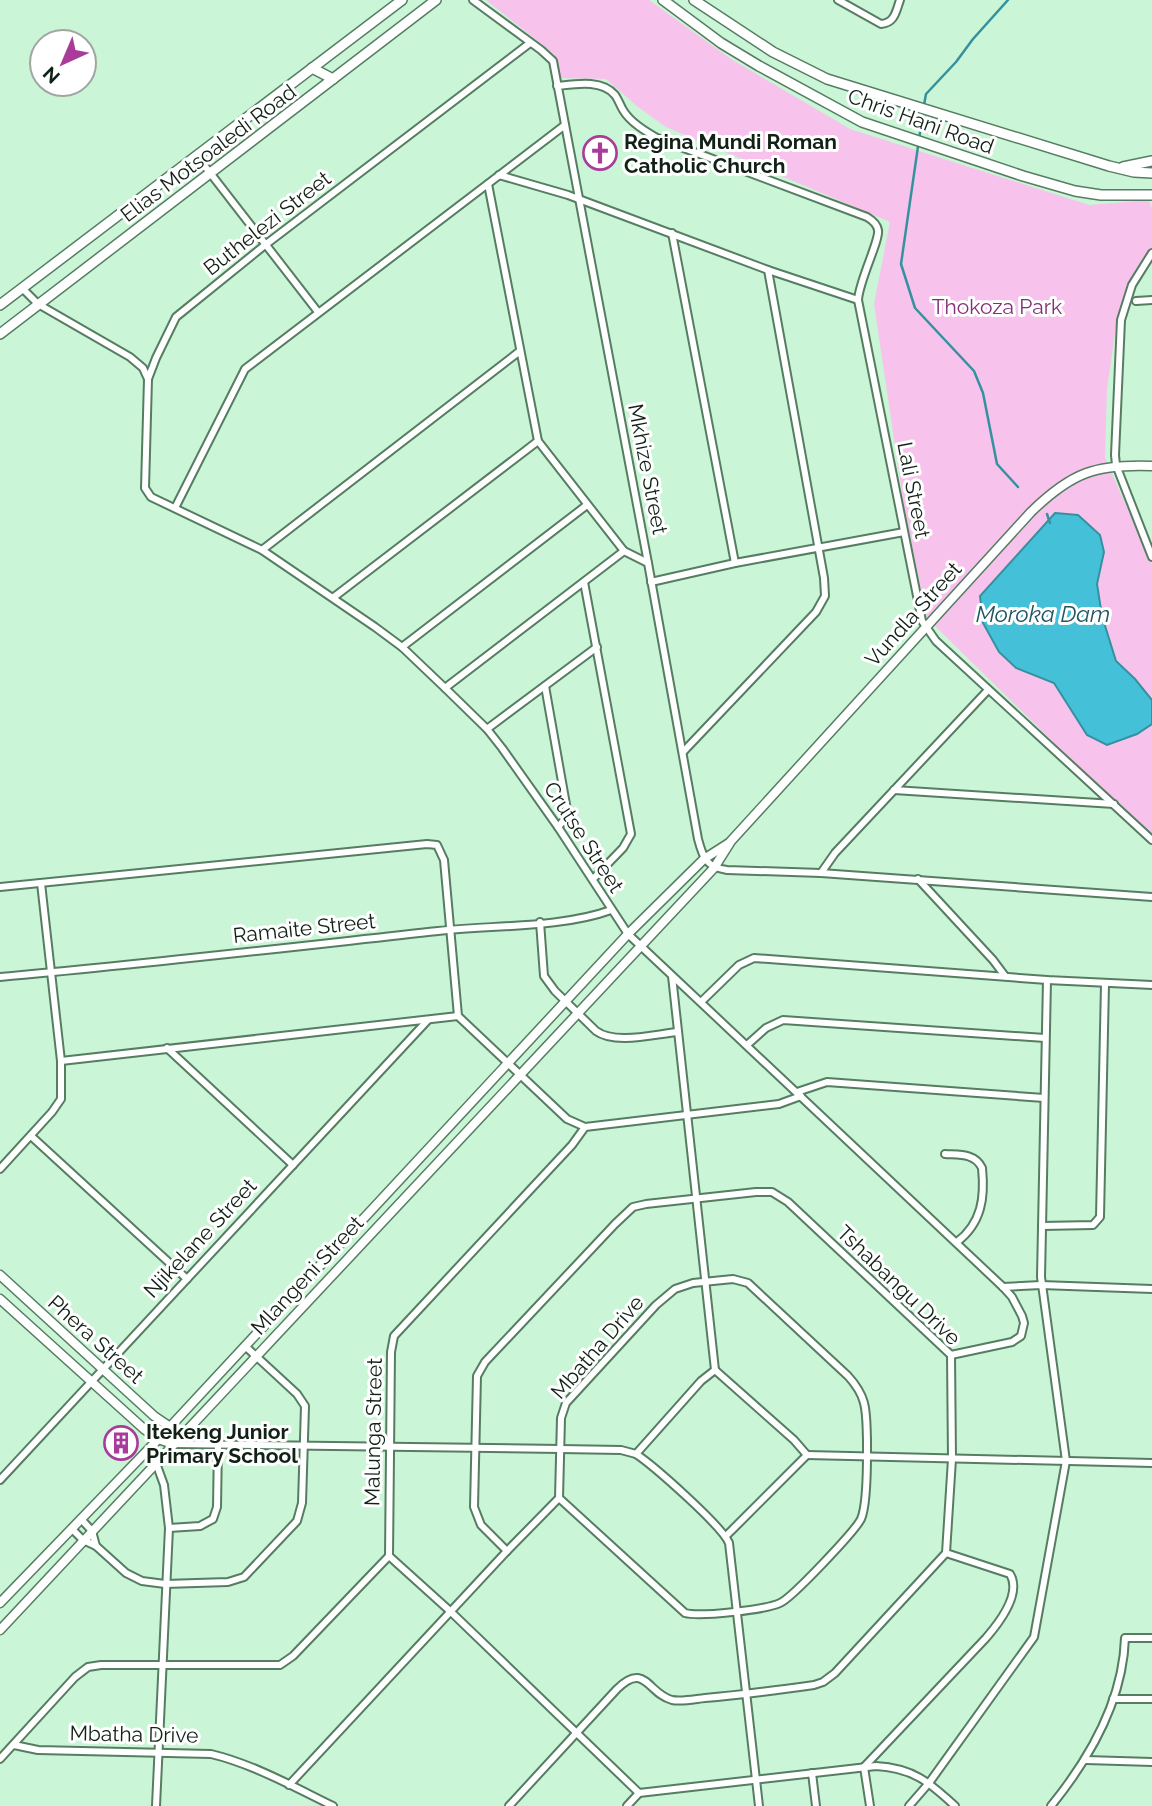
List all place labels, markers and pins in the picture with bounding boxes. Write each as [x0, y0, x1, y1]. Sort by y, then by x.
place label: Regina Mundi Roman Catholic Church [624, 129, 837, 178]
church icon: Regina Mundi Roman Catholic Church [581, 134, 619, 172]
place label: Itekeng Junior Primary School [146, 1419, 298, 1468]
building icon: Itekeng Junior Primary School [102, 1424, 140, 1462]

